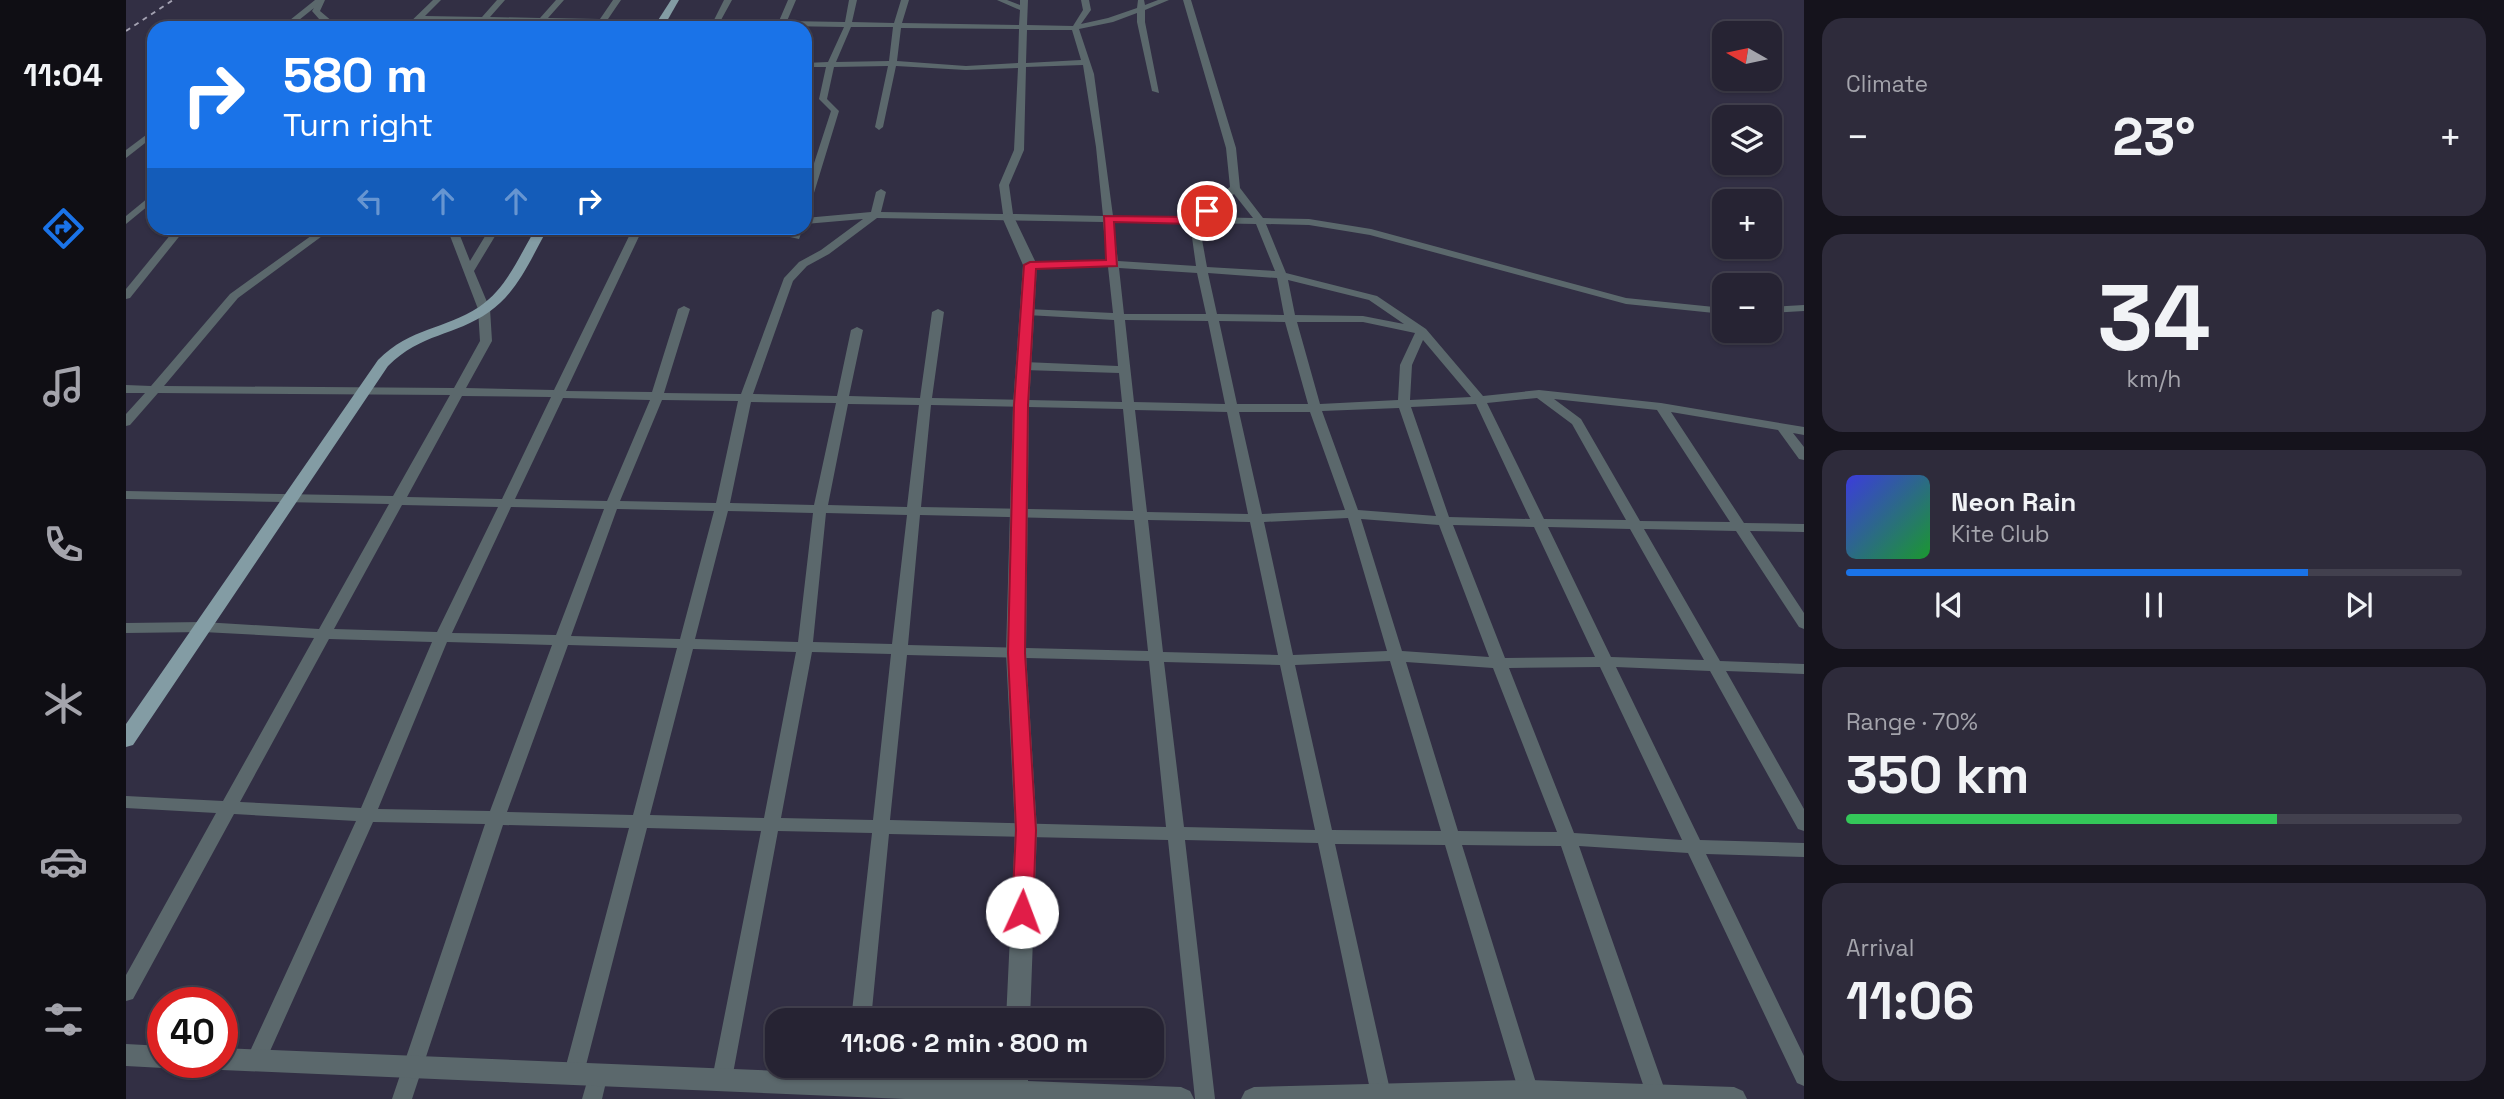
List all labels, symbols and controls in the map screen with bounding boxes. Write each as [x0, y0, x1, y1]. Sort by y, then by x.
north arrow [1712, 21, 1782, 91]
map controls [1712, 21, 1782, 343]
text: 580 m [283, 44, 428, 106]
icon: right [168, 49, 259, 140]
text: 11:04 [23, 55, 103, 95]
text: Climate [1846, 69, 1928, 99]
text: 23° [2113, 104, 2196, 170]
text: Turn right [283, 105, 433, 145]
button: layers [1712, 105, 1782, 175]
text: − [1846, 113, 1870, 161]
text: + [2438, 113, 2462, 161]
pin [1177, 181, 1237, 241]
icon: left [351, 182, 389, 220]
icon: ahead [424, 182, 462, 220]
icon: ahead [497, 182, 535, 220]
icon: right [570, 182, 608, 220]
button: + [1712, 189, 1782, 259]
icon: arrive [1188, 192, 1226, 230]
icon: directions [39, 204, 88, 253]
text: 34 [2097, 260, 2211, 377]
button: − [1712, 273, 1782, 343]
icon: music [39, 362, 88, 411]
text: km/h [2127, 364, 2181, 394]
text: Neon Rain [1951, 485, 2076, 519]
text: Kite Club [1951, 519, 2050, 549]
icon: phone [39, 520, 88, 569]
icon: previous [1930, 586, 1968, 624]
icon: pause [2135, 586, 2173, 624]
icon: next [2340, 586, 2378, 624]
icon: climate [39, 679, 88, 728]
text: Range · 70% [1846, 707, 1978, 737]
text: 350 km [1846, 742, 2029, 808]
icon: car [39, 837, 88, 886]
position arrow [985, 875, 1059, 949]
text: Arrival [1846, 933, 1914, 963]
text: 11:06 [1846, 968, 1974, 1034]
speed limit sign: 40 [147, 987, 238, 1078]
icon: filters [39, 995, 88, 1044]
text: 11:06 · 2 min · 800 m [841, 1026, 1088, 1060]

